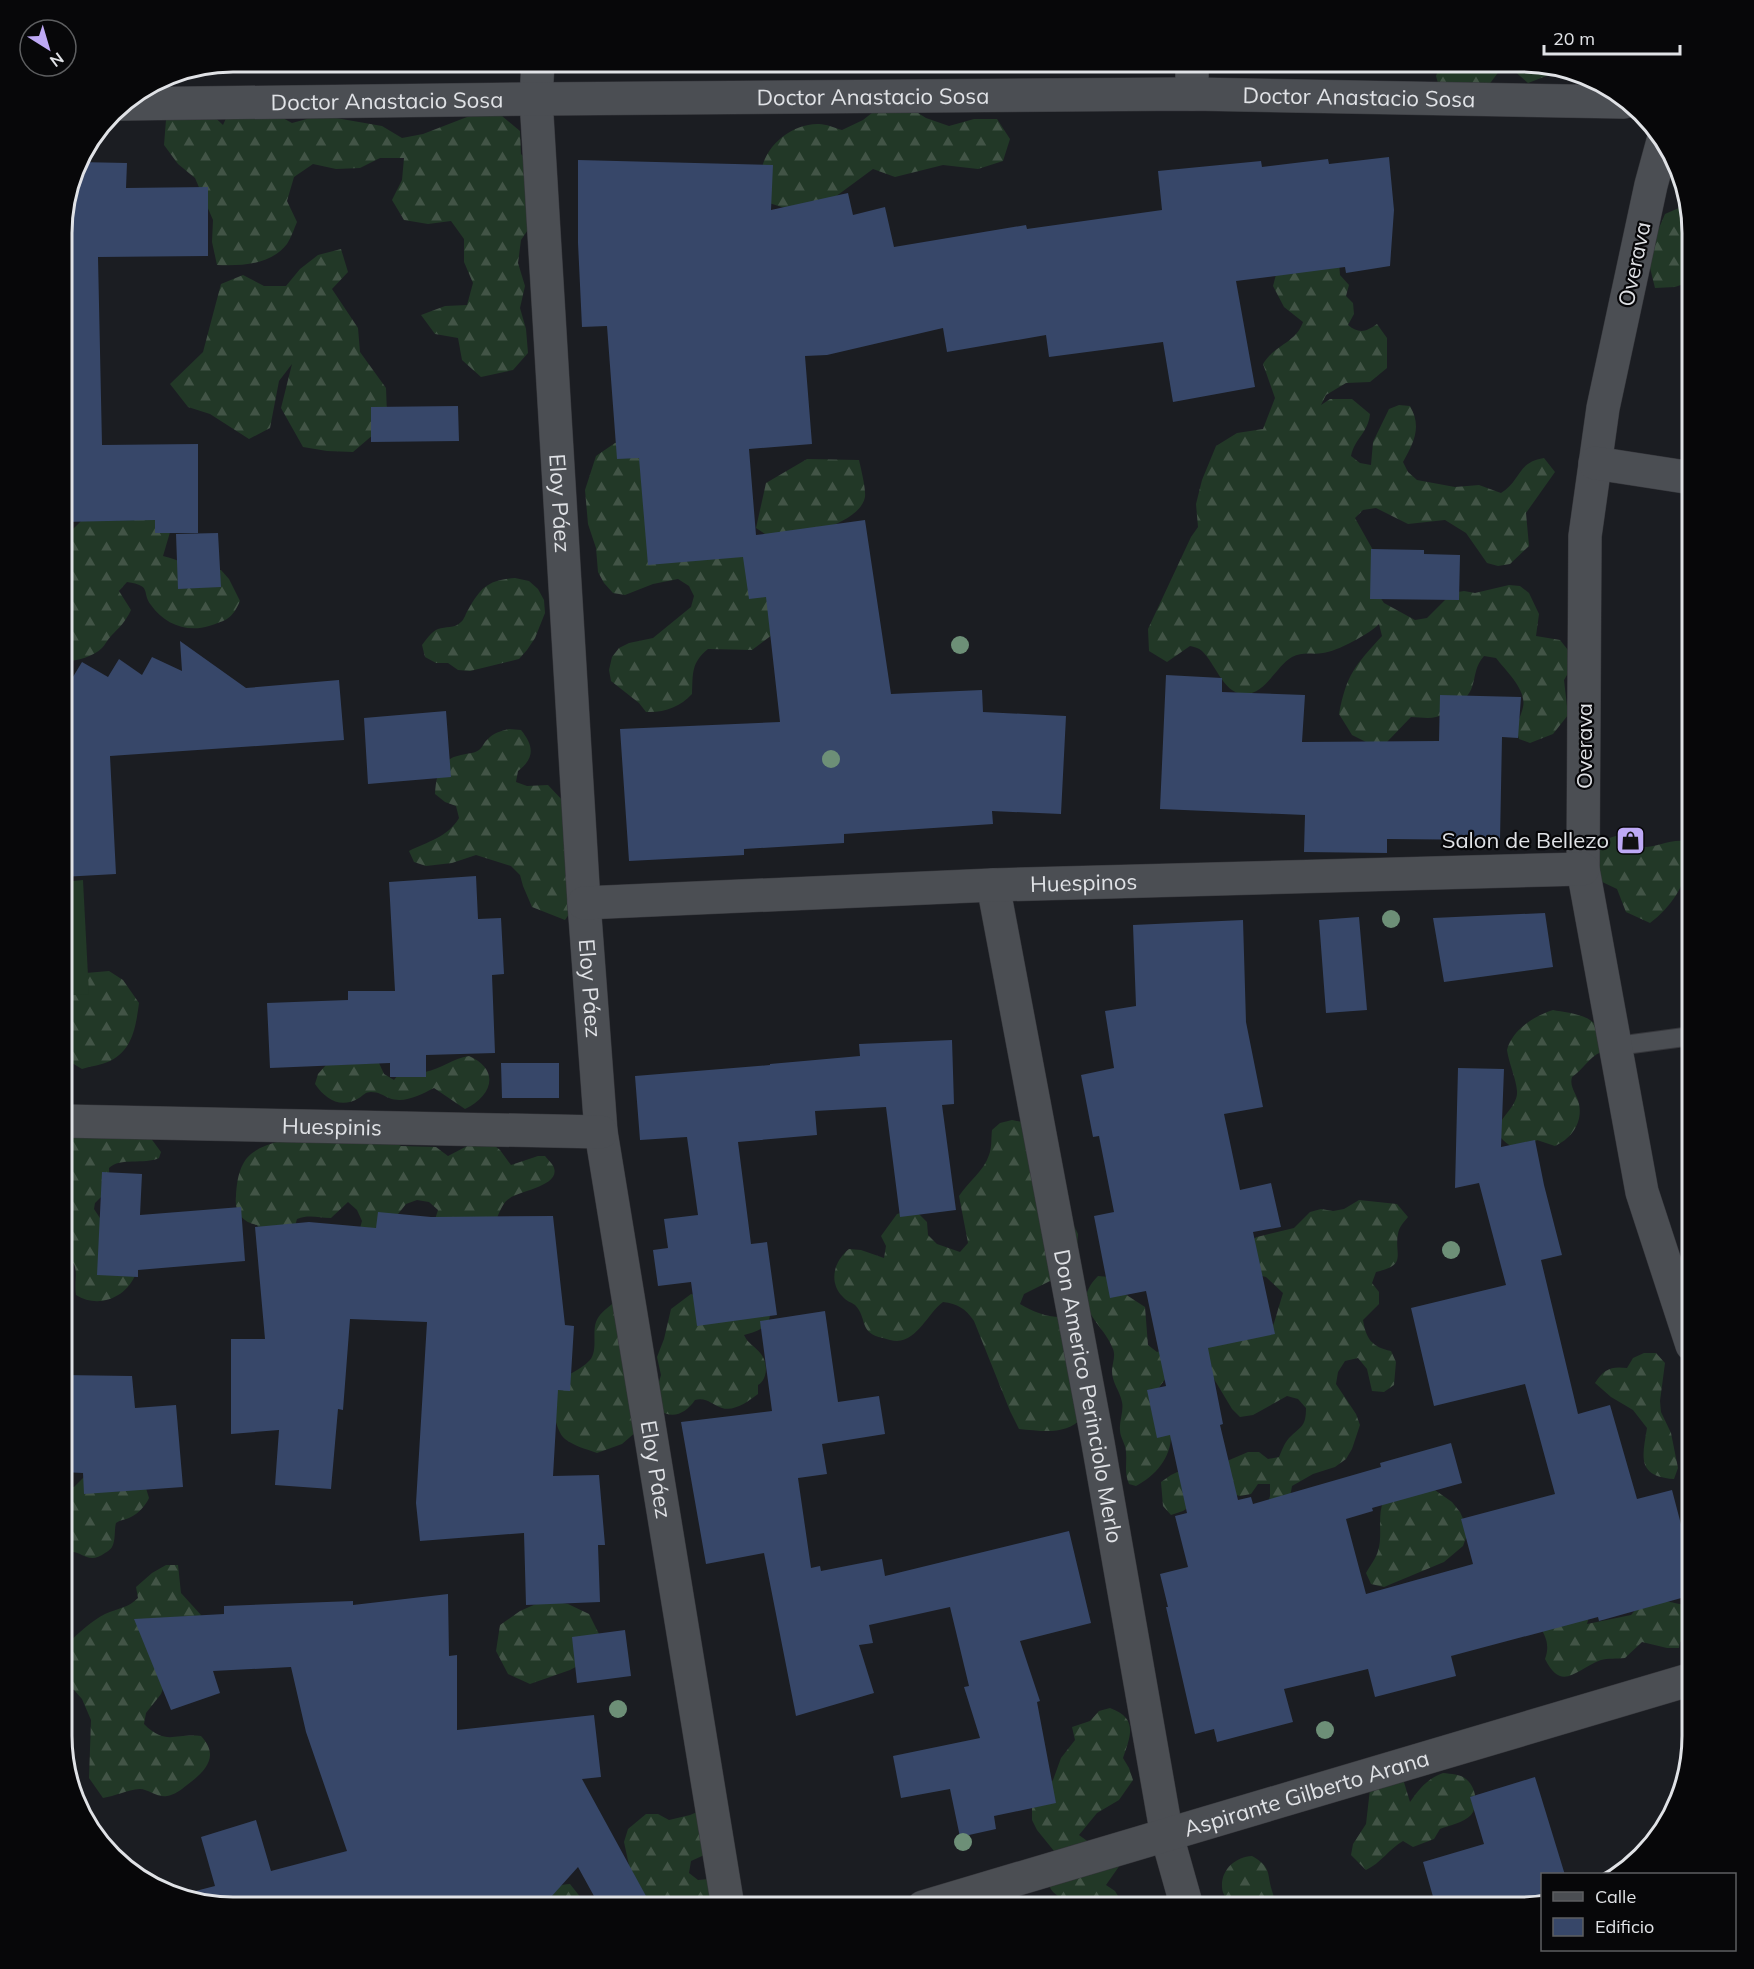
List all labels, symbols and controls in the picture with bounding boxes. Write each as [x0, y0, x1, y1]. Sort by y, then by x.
north arrow [18, 18, 78, 78]
scale bar [1544, 18, 1680, 56]
text: 20 m [1553, 27, 1595, 50]
text: N [46, 48, 68, 72]
street label: Doctor Anastacio Sosa [1242, 81, 1475, 113]
street label: Doctor Anastacio Sosa [757, 82, 989, 111]
street label: Doctor Anastacio Sosa [270, 85, 503, 116]
street label: Overava [1611, 219, 1657, 309]
street label: Eloy Páez [543, 453, 577, 553]
street label: Overava [1570, 703, 1598, 789]
shop icon: Salon de Bellezo [1614, 824, 1646, 856]
place label: Salon de Bellezo [1442, 826, 1609, 854]
street label: Huespinos [1030, 867, 1138, 898]
street label: Eloy Páez [573, 938, 608, 1039]
street label: Huespinis [282, 1111, 382, 1142]
street label: Don Americo Perinciolo Merlo [1048, 1247, 1129, 1545]
street label: Eloy Páez [634, 1418, 678, 1520]
street label: Aspirante Gilberto Arana [1181, 1744, 1432, 1843]
legend [1541, 1873, 1736, 1951]
text: Calle [1595, 1885, 1636, 1908]
text: Edificio [1595, 1915, 1654, 1938]

